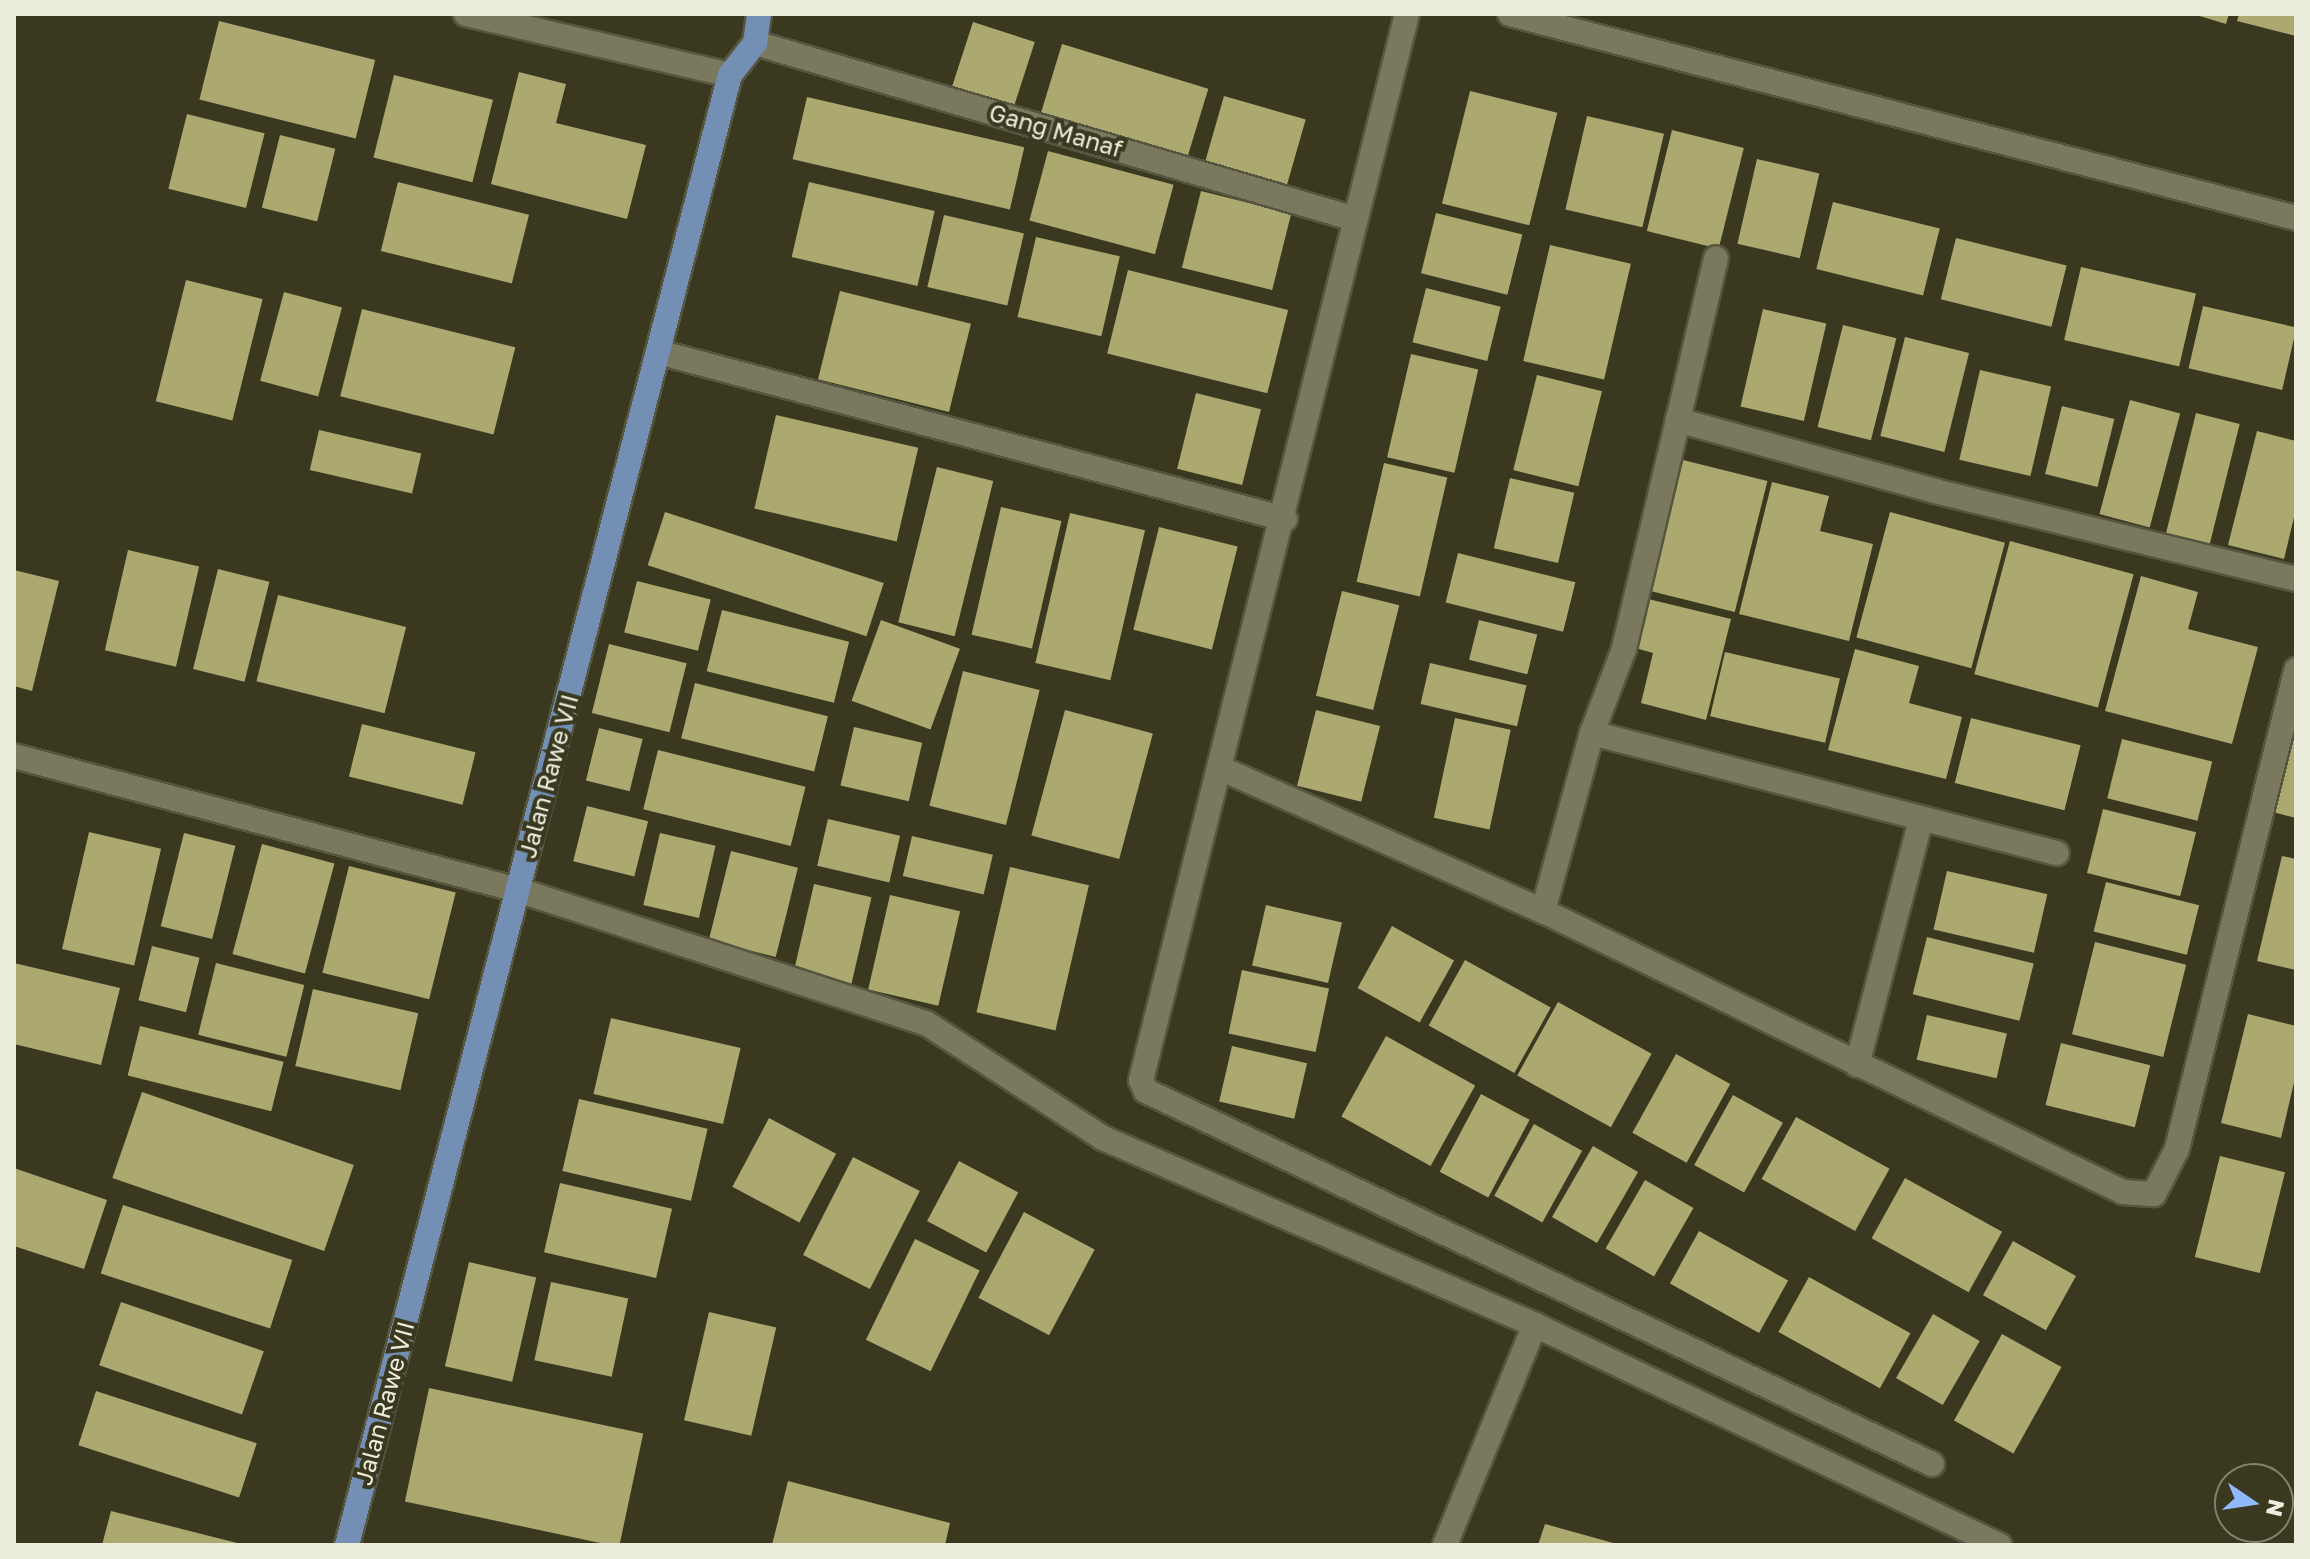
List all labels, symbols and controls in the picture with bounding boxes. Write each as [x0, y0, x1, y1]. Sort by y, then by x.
street label: Gang Manaf [986, 97, 1126, 163]
street label: Jalan Rawe VII [512, 691, 584, 861]
street label: Jalan Rawe VII [348, 1318, 420, 1488]
north arrow [2214, 1463, 2294, 1543]
text: N [2261, 1497, 2291, 1519]

